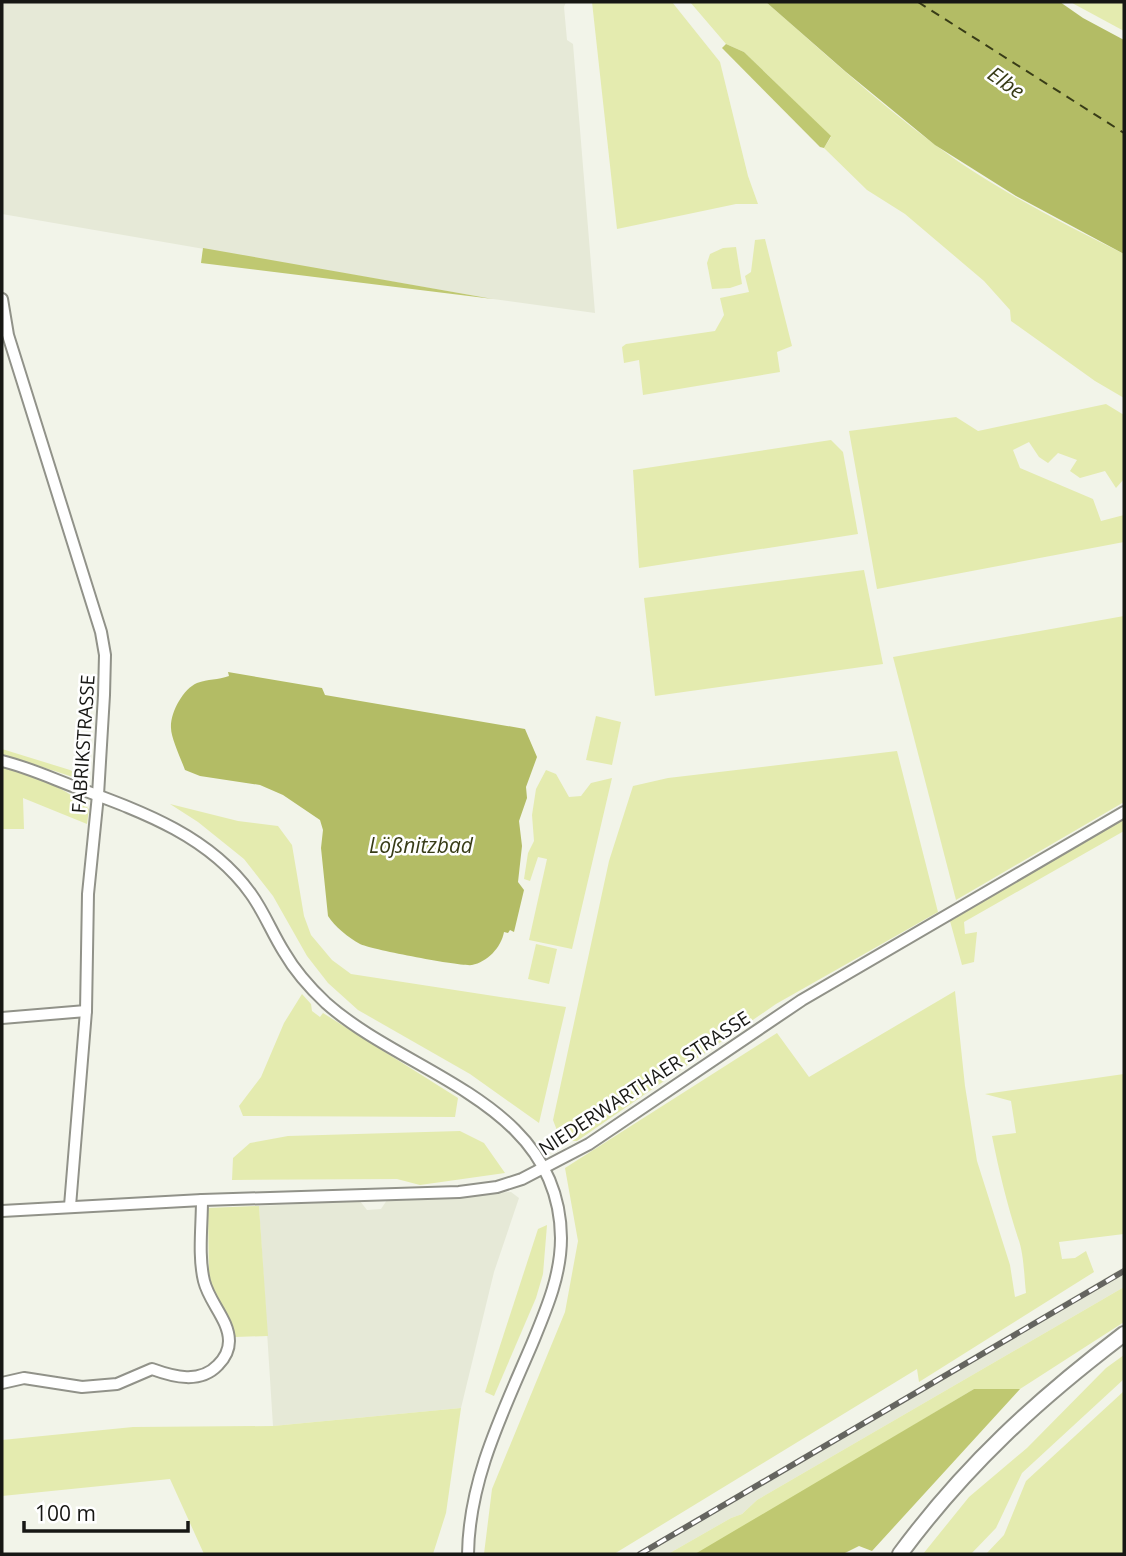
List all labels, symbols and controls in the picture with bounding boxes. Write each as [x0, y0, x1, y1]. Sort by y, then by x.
water label: Elbe [983, 60, 1030, 105]
street label: FABRIKSTRASSE [65, 674, 101, 814]
water label: Lößnitzbad [369, 831, 474, 859]
street label: NIEDERWARTHAER STRASSE [533, 1005, 755, 1161]
scale bar [24, 1490, 189, 1534]
text: 100 m [35, 1499, 96, 1527]

